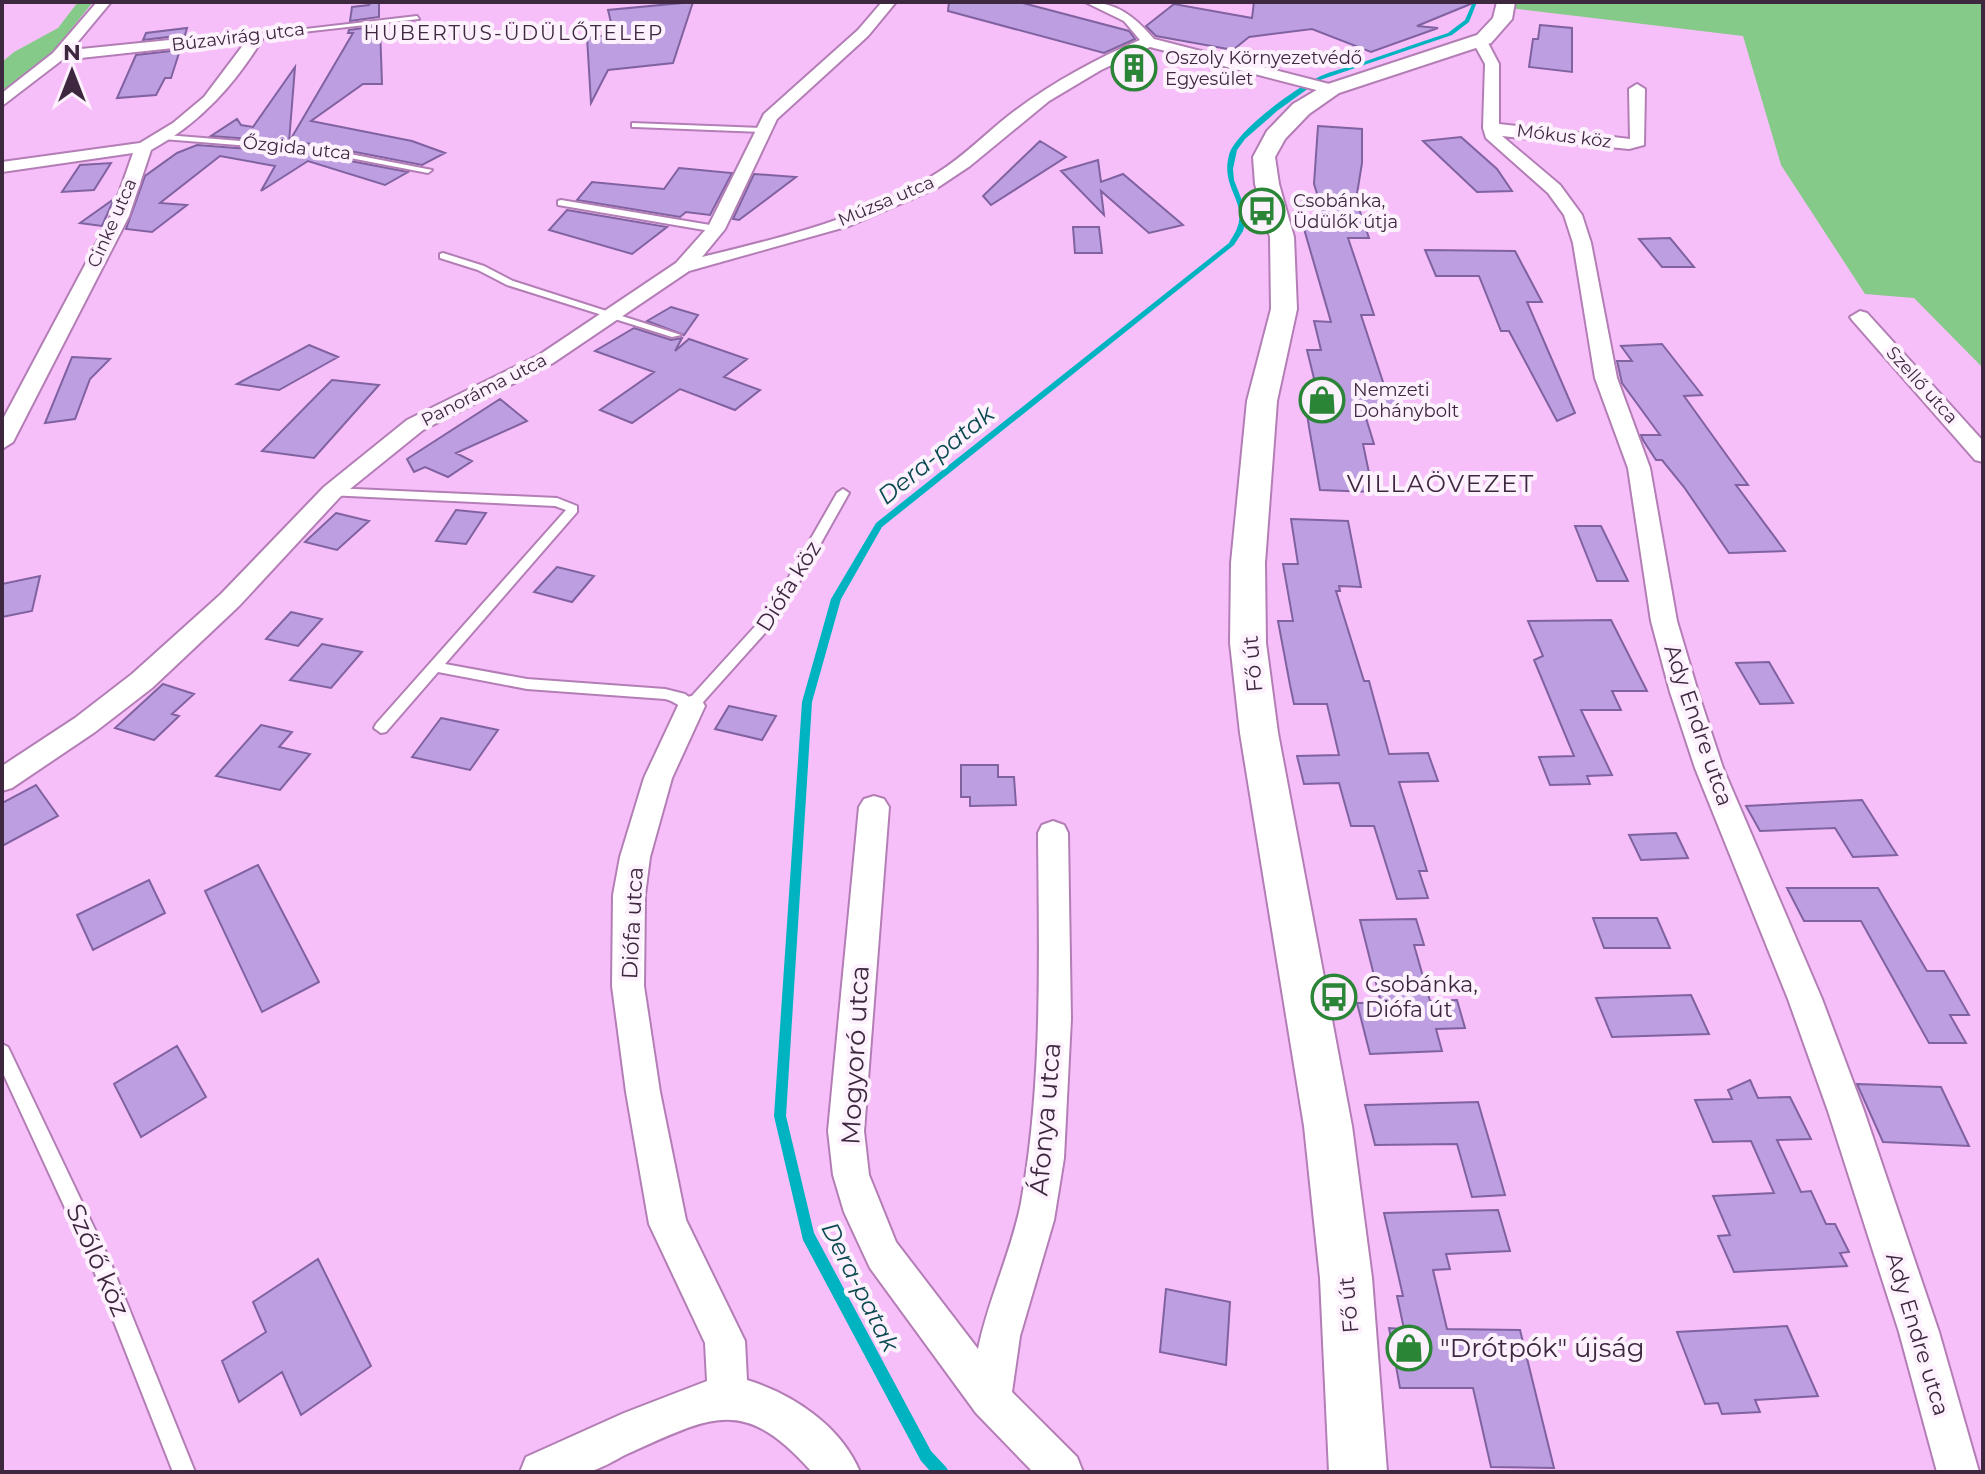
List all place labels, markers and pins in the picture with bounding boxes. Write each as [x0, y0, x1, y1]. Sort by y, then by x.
building icon: Oszoly Környezetvédő Egyesület [1110, 44, 1158, 92]
place label: Oszoly Környezetvédő Egyesület [1165, 47, 1362, 90]
bus stop icon: Csobánka, Üdülők útja [1238, 187, 1286, 235]
place label: Csobánka, Üdülők útja [1293, 190, 1398, 233]
shop icon: Nemzeti Dohánybolt [1298, 376, 1346, 424]
place label: Nemzeti Dohánybolt [1353, 379, 1459, 422]
place label: Csobánka, Diófa út [1365, 971, 1478, 1023]
bus stop icon: Csobánka, Diófa út [1310, 973, 1358, 1021]
shop icon: "Drótpók" újság [1385, 1324, 1433, 1372]
place label: "Drótpók" újság [1440, 1332, 1645, 1364]

